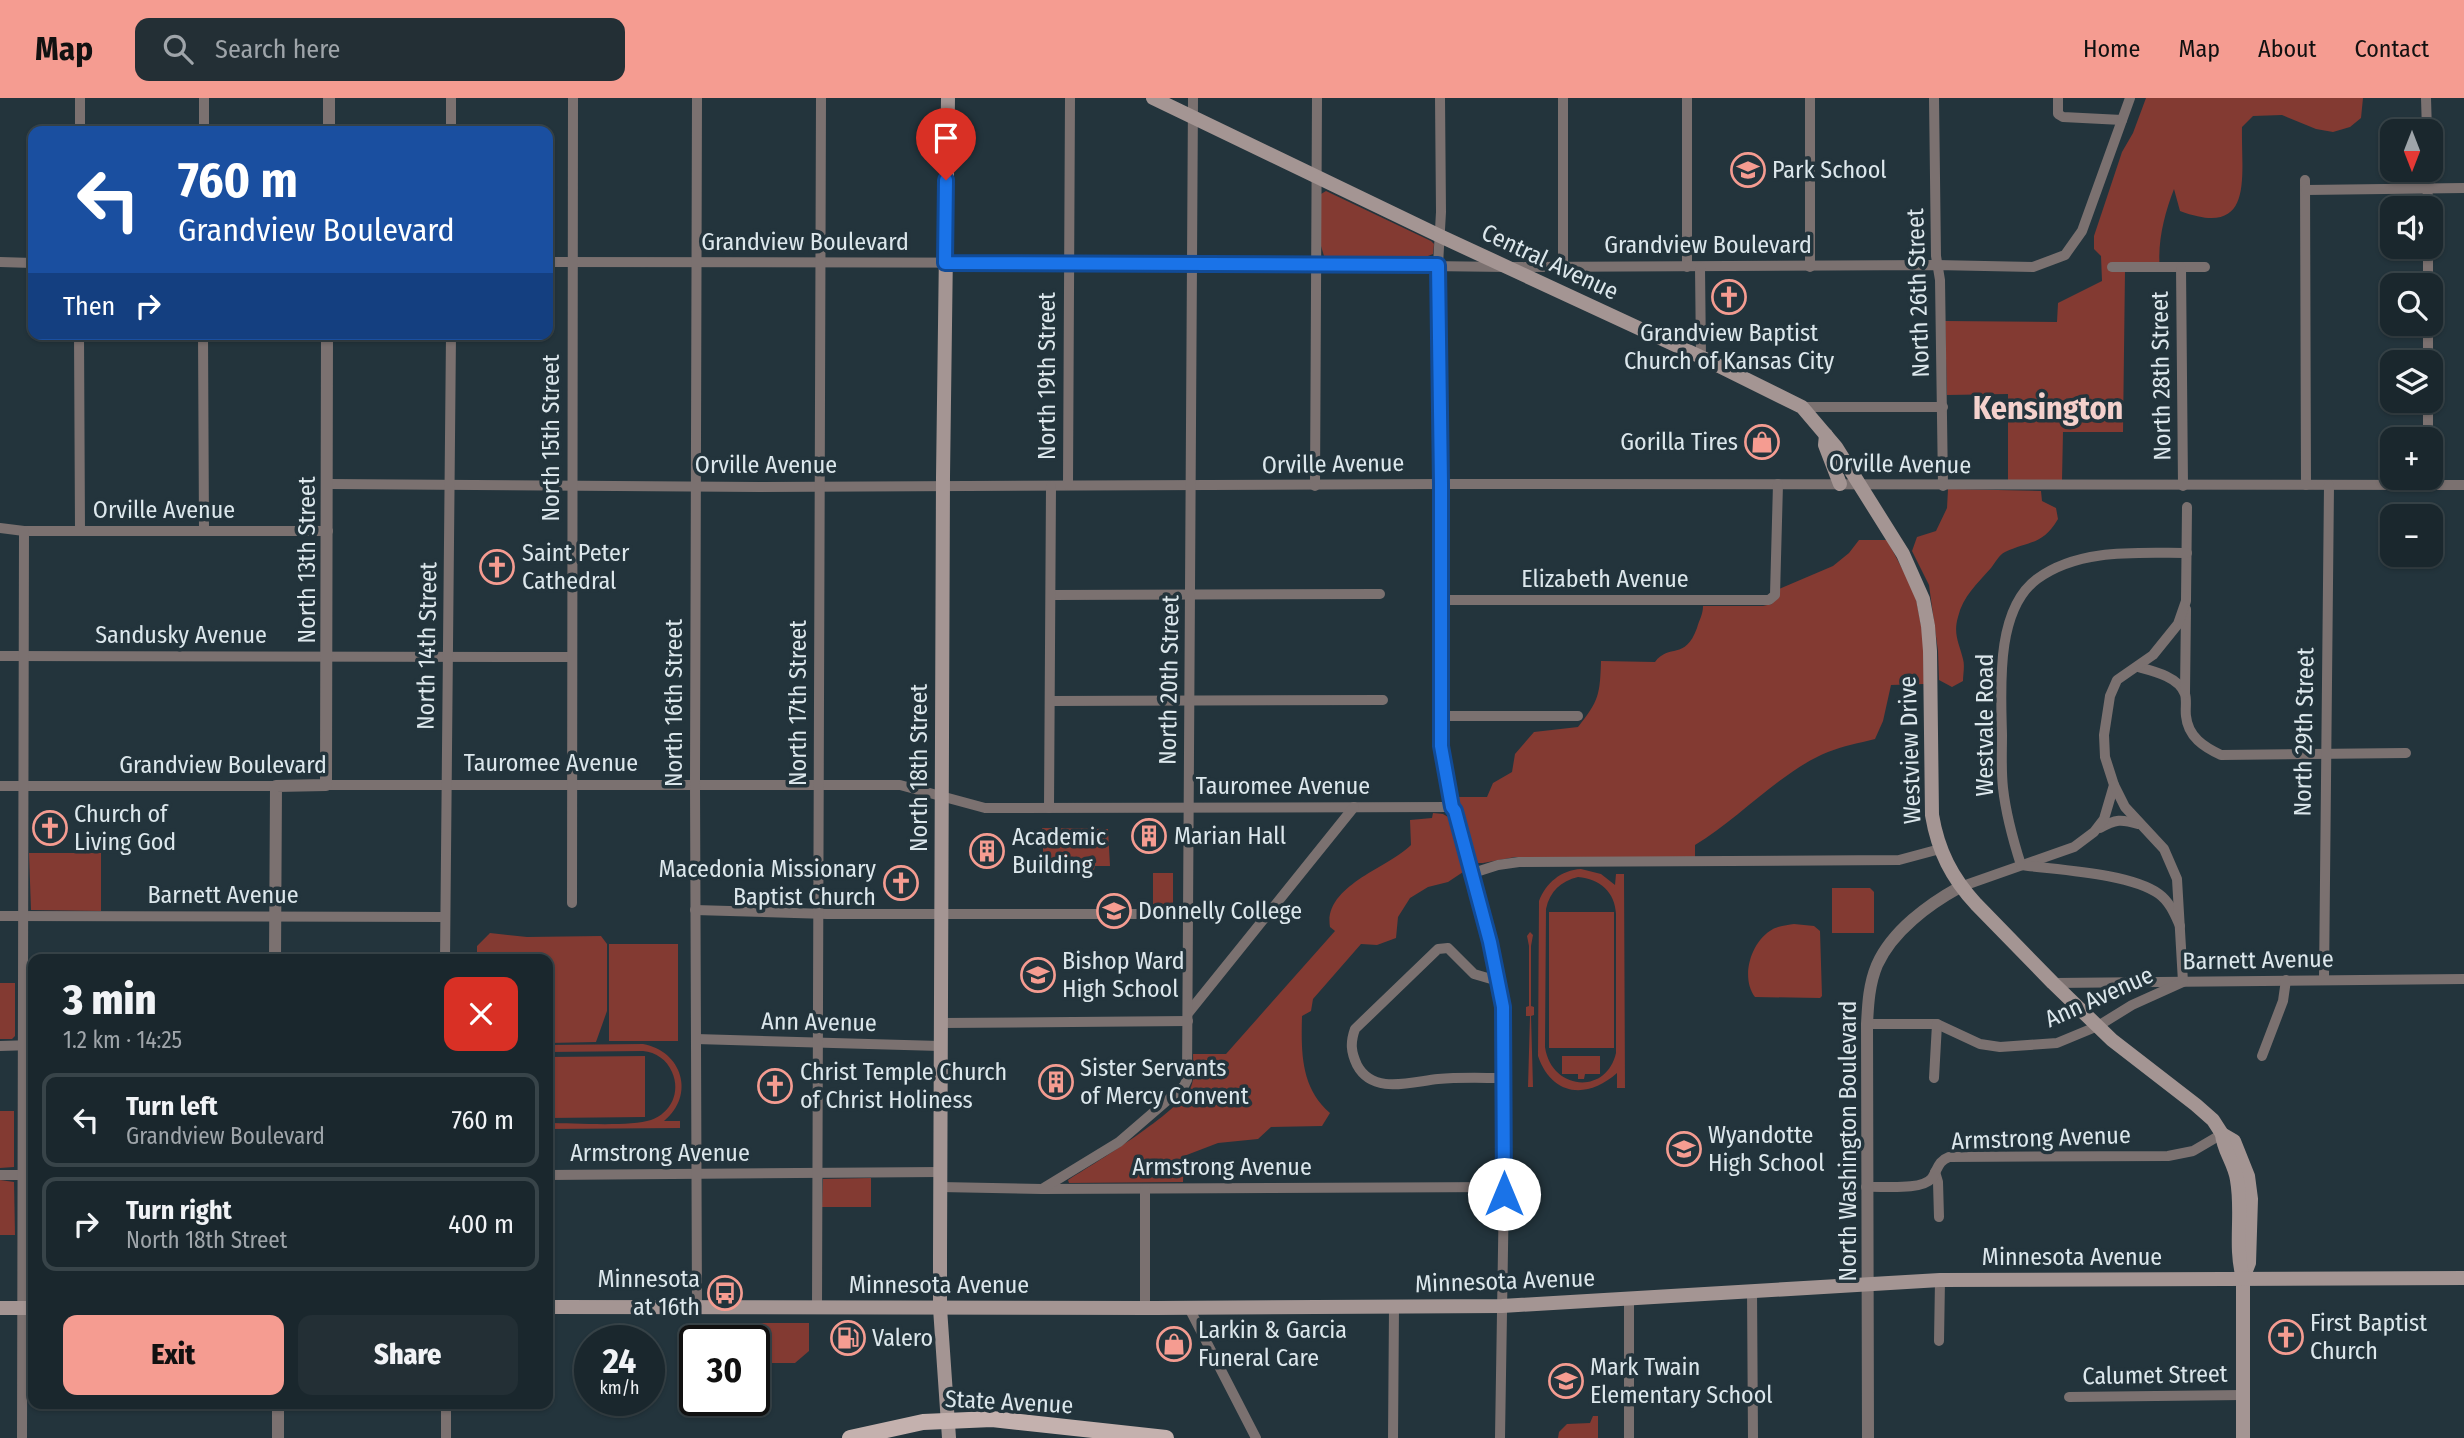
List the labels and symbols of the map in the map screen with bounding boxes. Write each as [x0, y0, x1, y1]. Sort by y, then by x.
pin [916, 108, 976, 180]
north arrow [2380, 119, 2443, 182]
school or university icon: Park School [1729, 151, 1767, 189]
place label: Park School [1772, 156, 1887, 184]
street label: North 26th Street [1901, 208, 1935, 378]
street label: Central Avenue [1477, 218, 1623, 306]
street label: Grandview Boulevard [701, 228, 909, 256]
street label: Grandview Boulevard [1604, 231, 1812, 259]
church icon: Grandview Baptist Church of Kansas City [1710, 278, 1748, 316]
street label: North 28th Street [2146, 291, 2176, 461]
street label: North 19th Street [1033, 292, 1061, 460]
place label: Grandview Baptist Church of Kansas City [1624, 319, 1834, 375]
street label: North 15th Street [537, 354, 565, 522]
district label: Kensington [1973, 389, 2123, 427]
shop icon: Gorilla Tires [1743, 423, 1781, 461]
place label: Gorilla Tires [1620, 428, 1738, 456]
street label: Orville Avenue [1262, 449, 1404, 479]
street label: Orville Avenue [1829, 449, 1971, 479]
street label: Orville Avenue [695, 451, 837, 479]
street label: North 13th Street [293, 476, 321, 644]
street label: Orville Avenue [93, 496, 235, 524]
place label: Saint Peter Cathedral [522, 539, 630, 595]
church icon: Saint Peter Cathedral [478, 548, 516, 586]
street label: North 14th Street [412, 562, 442, 730]
street label: Elizabeth Avenue [1521, 565, 1689, 593]
street label: North 20th Street [1154, 595, 1184, 765]
street label: North 16th Street [660, 619, 688, 787]
street label: North 17th Street [784, 620, 812, 786]
street label: Sandusky Avenue [95, 621, 267, 649]
street label: North 29th Street [2289, 647, 2319, 817]
street label: Westvale Road [1971, 654, 1999, 796]
street label: Westview Drive [1893, 675, 1927, 825]
street label: North 18th Street [905, 684, 933, 852]
street label: Tauromee Avenue [464, 749, 638, 777]
street label: Grandview Boulevard [119, 751, 327, 779]
street label: Tauromee Avenue [1196, 772, 1370, 800]
place label: Church of Living God [74, 800, 176, 856]
church icon: Church of Living God [31, 809, 69, 847]
building icon: Marian Hall [1130, 817, 1168, 855]
place label: Marian Hall [1174, 822, 1286, 850]
place label: Academic Building [1012, 823, 1106, 879]
building icon: Academic Building [968, 832, 1006, 870]
place label: Macedonia Missionary Baptist Church [658, 855, 876, 911]
church icon: Macedonia Missionary Baptist Church [882, 864, 920, 902]
street label: Barnett Avenue [147, 881, 299, 909]
school or university icon: Donnelly College [1095, 892, 1133, 930]
place label: Donnelly College [1138, 897, 1302, 925]
street label: Barnett Avenue [2182, 945, 2334, 975]
place label: Bishop Ward High School [1062, 947, 1185, 1003]
school or university icon: Bishop Ward High School [1019, 956, 1057, 994]
street label: Ann Avenue [2040, 961, 2158, 1033]
street label: North Washington Boulevard [1834, 1001, 1862, 1281]
street label: Ann Avenue [761, 1007, 877, 1037]
place label: Sister Servants of Mercy Convent [1080, 1054, 1249, 1110]
place label: Christ Temple Church of Christ Holiness [800, 1058, 1007, 1114]
building icon: Sister Servants of Mercy Convent [1037, 1063, 1075, 1101]
church icon: Christ Temple Church of Christ Holiness [756, 1067, 794, 1105]
place label: Wyandotte High School [1708, 1121, 1825, 1177]
street label: Armstrong Avenue [1951, 1121, 2131, 1155]
school or university icon: Wyandotte High School [1665, 1130, 1703, 1168]
street label: Armstrong Avenue [570, 1139, 750, 1167]
street label: Armstrong Avenue [1132, 1153, 1312, 1181]
position arrow [1467, 1157, 1541, 1231]
street label: Minnesota Avenue [1982, 1243, 2162, 1271]
street label: Minnesota Avenue [1414, 1264, 1596, 1298]
place label: Minnesota at 16th [597, 1265, 700, 1321]
street label: Minnesota Avenue [849, 1271, 1029, 1299]
bus stop icon: Minnesota at 16th [706, 1274, 744, 1312]
place label: First Baptist Church [2310, 1309, 2427, 1365]
place label: Larkin & Garcia Funeral Care [1198, 1316, 1347, 1372]
church icon: First Baptist Church [2267, 1318, 2305, 1356]
fuel station icon: Valero [829, 1319, 867, 1357]
place label: Valero [872, 1324, 933, 1352]
speed limit sign: 30 [679, 1325, 770, 1416]
shop icon: Larkin & Garcia Funeral Care [1155, 1325, 1193, 1363]
place label: Mark Twain Elementary School [1590, 1353, 1773, 1409]
street label: Calumet Street [2082, 1360, 2228, 1390]
school or university icon: Mark Twain Elementary School [1547, 1362, 1585, 1400]
street label: State Avenue [944, 1385, 1074, 1419]

